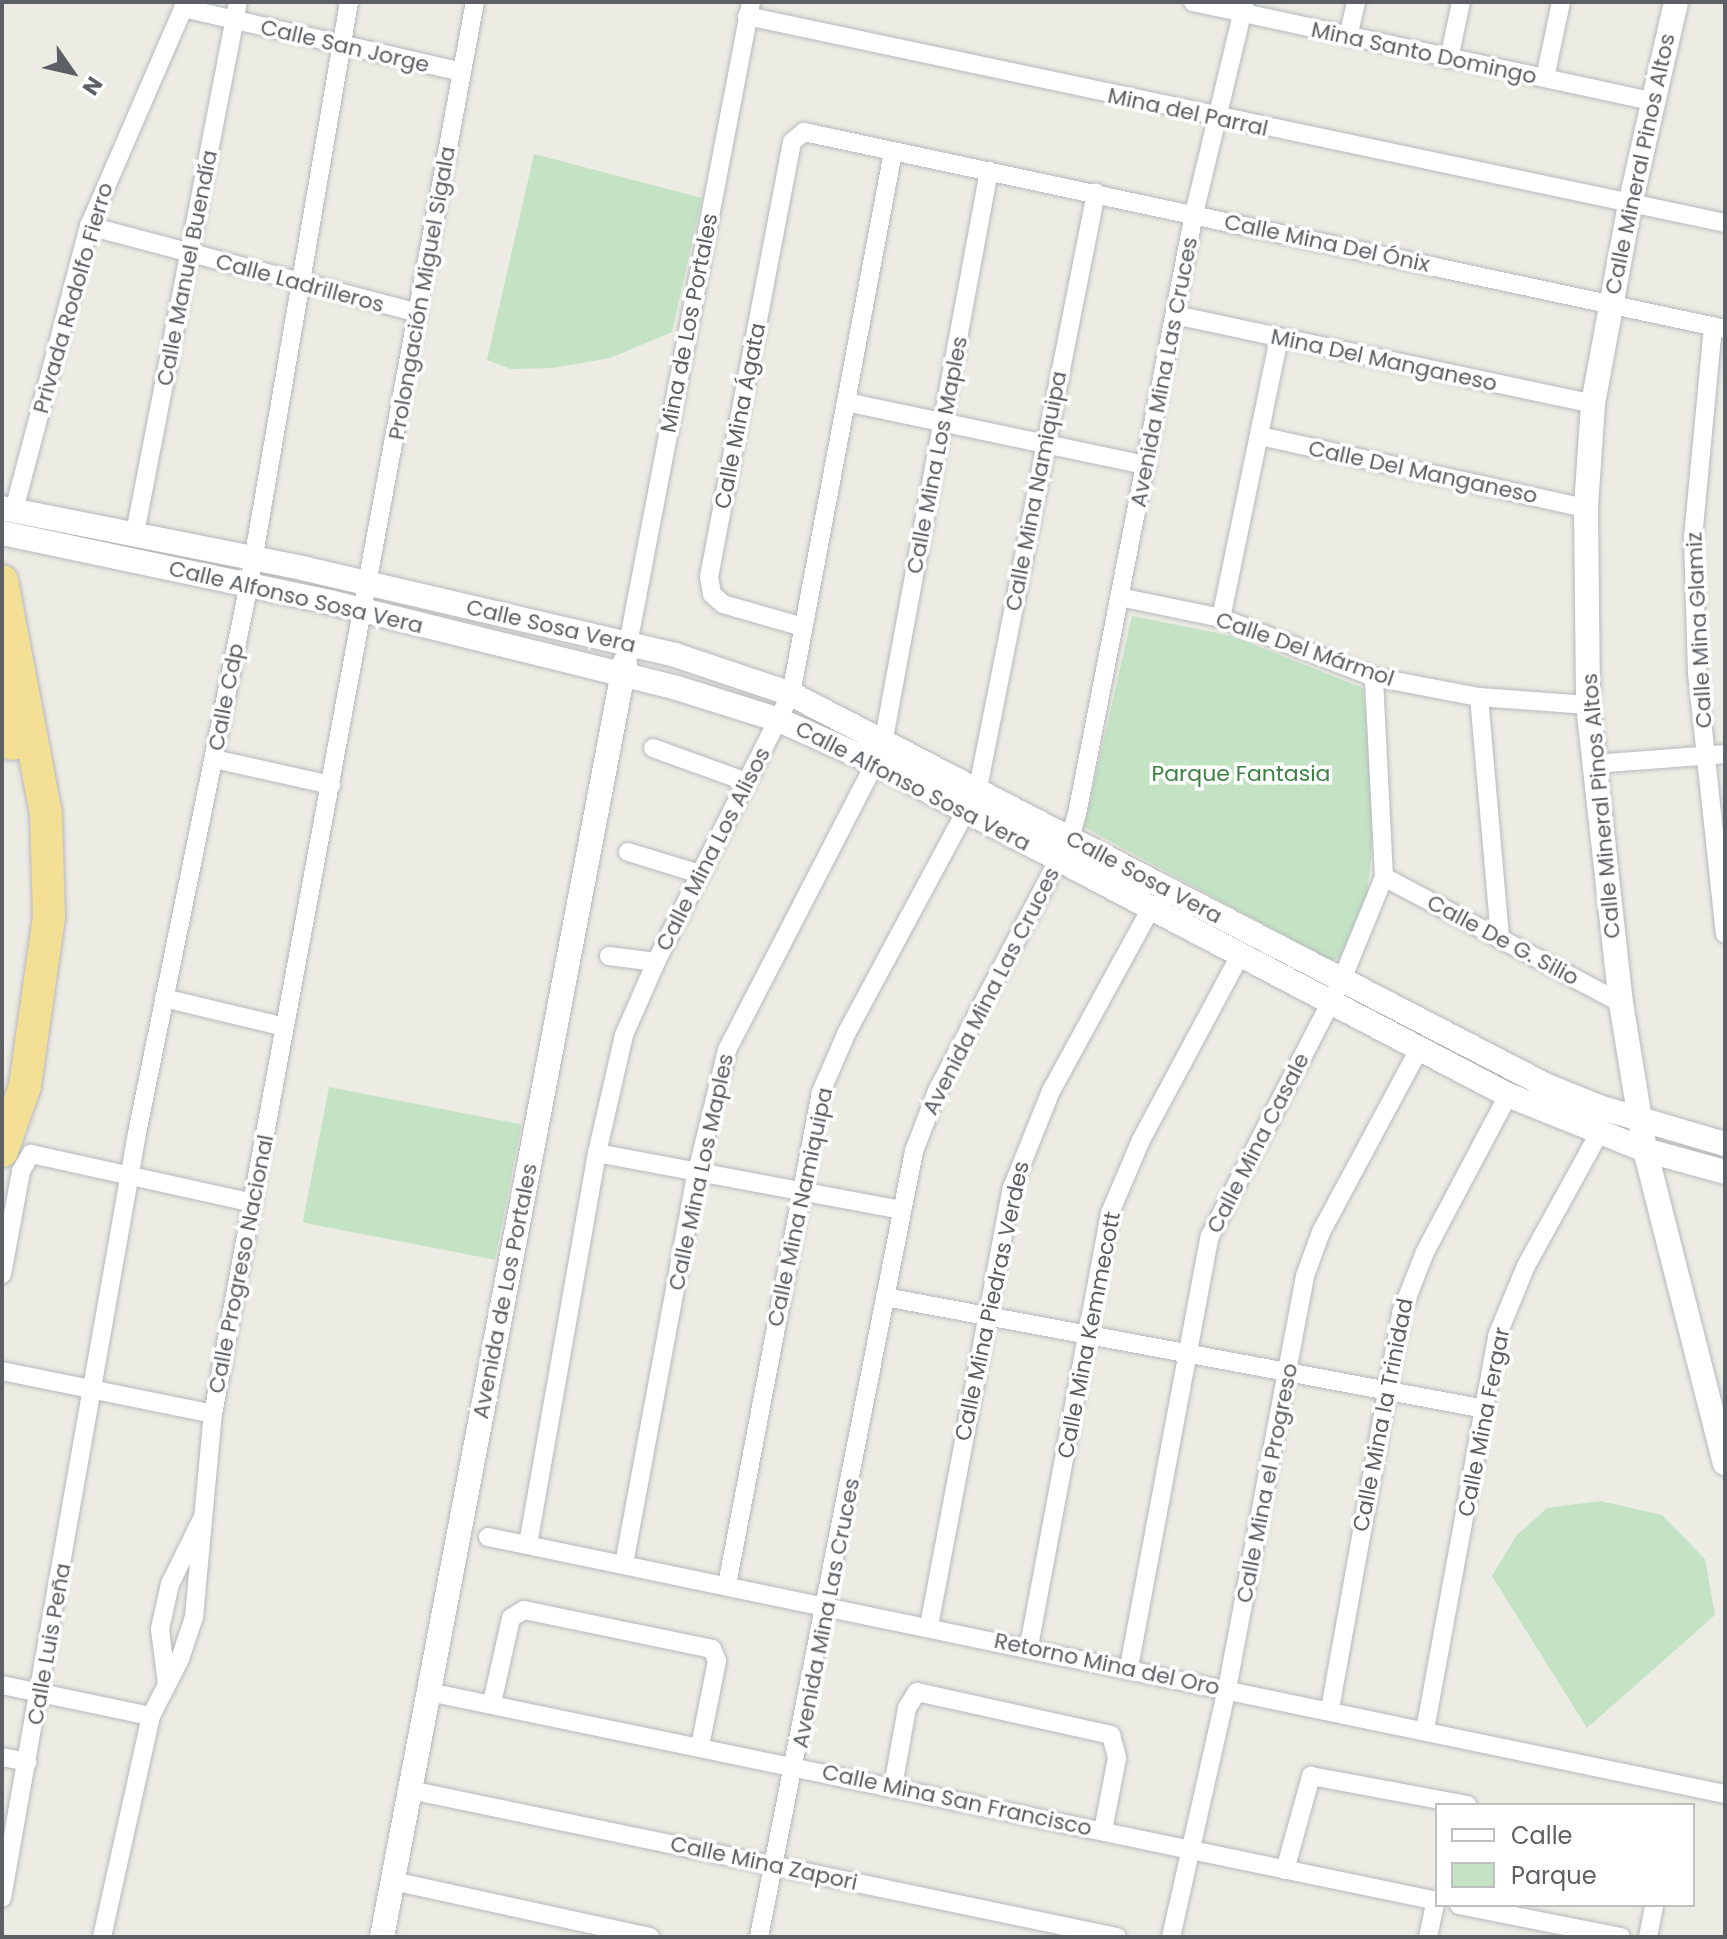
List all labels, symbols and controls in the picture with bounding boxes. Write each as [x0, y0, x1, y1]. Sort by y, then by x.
street label: Calle San Jorge [258, 14, 432, 78]
street label: Mina Santo Domingo [1309, 16, 1539, 90]
street label: Calle Mineral Pinos Altos [1599, 31, 1681, 297]
north arrow [32, 32, 112, 112]
text: N [75, 70, 110, 101]
street label: Mina del Parral [1105, 82, 1271, 142]
street label: Prolongación Miguel Sigala [383, 144, 461, 442]
street label: Calle Manuel Buendía [151, 148, 223, 388]
street label: Privada Rodolfo Fierro [27, 180, 119, 416]
street label: Calle Mina Del Ónix [1222, 208, 1432, 278]
street label: Mina de Los Portales [655, 211, 723, 435]
street label: Avenida Mina Las Cruces [1125, 235, 1203, 509]
street label: Calle Ladrilleros [213, 248, 387, 318]
street label: Calle Mina Ágata [709, 321, 771, 511]
street label: Mina Del Manganeso [1268, 323, 1500, 397]
street label: Calle Mina Los Maples [901, 334, 973, 576]
street label: Calle Mina Namiquipa [1000, 369, 1072, 613]
street label: Calle Del Manganeso [1306, 435, 1540, 509]
street label: Calle Mina Glamiz [1681, 531, 1717, 729]
street label: Calle Alfonso Sosa Vera [166, 555, 426, 639]
street label: Calle Sosa Vera [464, 594, 638, 658]
street label: Calle Del Mármol [1212, 606, 1398, 692]
street label: Calle Cdp [203, 641, 249, 753]
street label: Calle Mineral Pinos Altos [1576, 672, 1626, 940]
street label: Calle Alfonso Sosa Vera [791, 715, 1035, 857]
street label: Calle Mina Los Alisos [650, 743, 776, 955]
park label: Parque Fantasia [1152, 761, 1330, 787]
street label: Calle Sosa Vera [1061, 825, 1227, 929]
street label: Avenida Mina Las Cruces [917, 863, 1065, 1119]
street label: Calle De G. Silio [1423, 889, 1583, 991]
street label: Calle Mina Casale [1201, 1049, 1315, 1237]
street label: Calle Mina Los Maples [663, 1051, 739, 1293]
street label: Calle Mina Namiquipa [762, 1085, 838, 1329]
street label: Calle Progreso Nacional [203, 1132, 279, 1396]
street label: Calle Mina Piedras Verdes [949, 1159, 1035, 1443]
street label: Avenida de Los Portales [467, 1161, 543, 1421]
street label: Calle Mina Kemmecott [1052, 1209, 1126, 1461]
street label: Calle Mina la Trinidad [1347, 1296, 1419, 1534]
street label: Calle Mina Fergar [1453, 1325, 1515, 1519]
street label: Calle Mina el Progreso [1231, 1361, 1303, 1605]
street label: Avenida Mina Las Cruces [787, 1476, 865, 1750]
street label: Calle Luis Peña [22, 1561, 76, 1727]
street label: Retorno Mina del Oro [992, 1627, 1222, 1701]
street label: Calle Mina San Francisco [820, 1758, 1094, 1842]
legend [1435, 1803, 1695, 1907]
text: Calle [1511, 1819, 1572, 1852]
street label: Calle Mina Zapori [668, 1830, 860, 1896]
text: Parque [1511, 1859, 1597, 1892]

